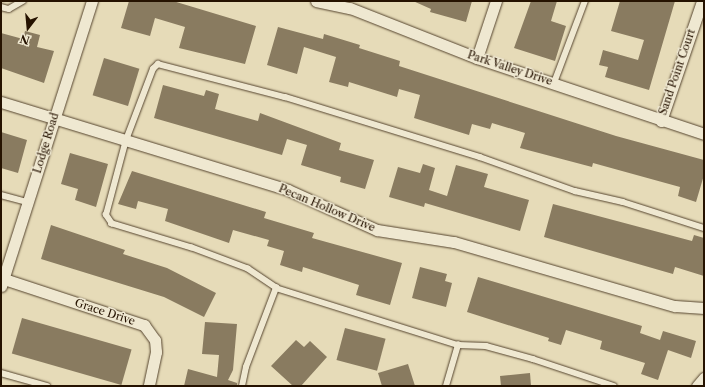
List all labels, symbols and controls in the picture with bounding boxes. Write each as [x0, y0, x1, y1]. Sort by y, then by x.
north arrow [8, 8, 48, 48]
street label: Sand Point Court [656, 27, 698, 117]
text: N [18, 31, 31, 48]
street label: Park Valley Drive [465, 48, 555, 88]
street label: Lodge Road [31, 111, 61, 175]
street label: Pecan Hollow Drive [277, 182, 377, 234]
street label: Grace Drive [73, 296, 137, 328]

